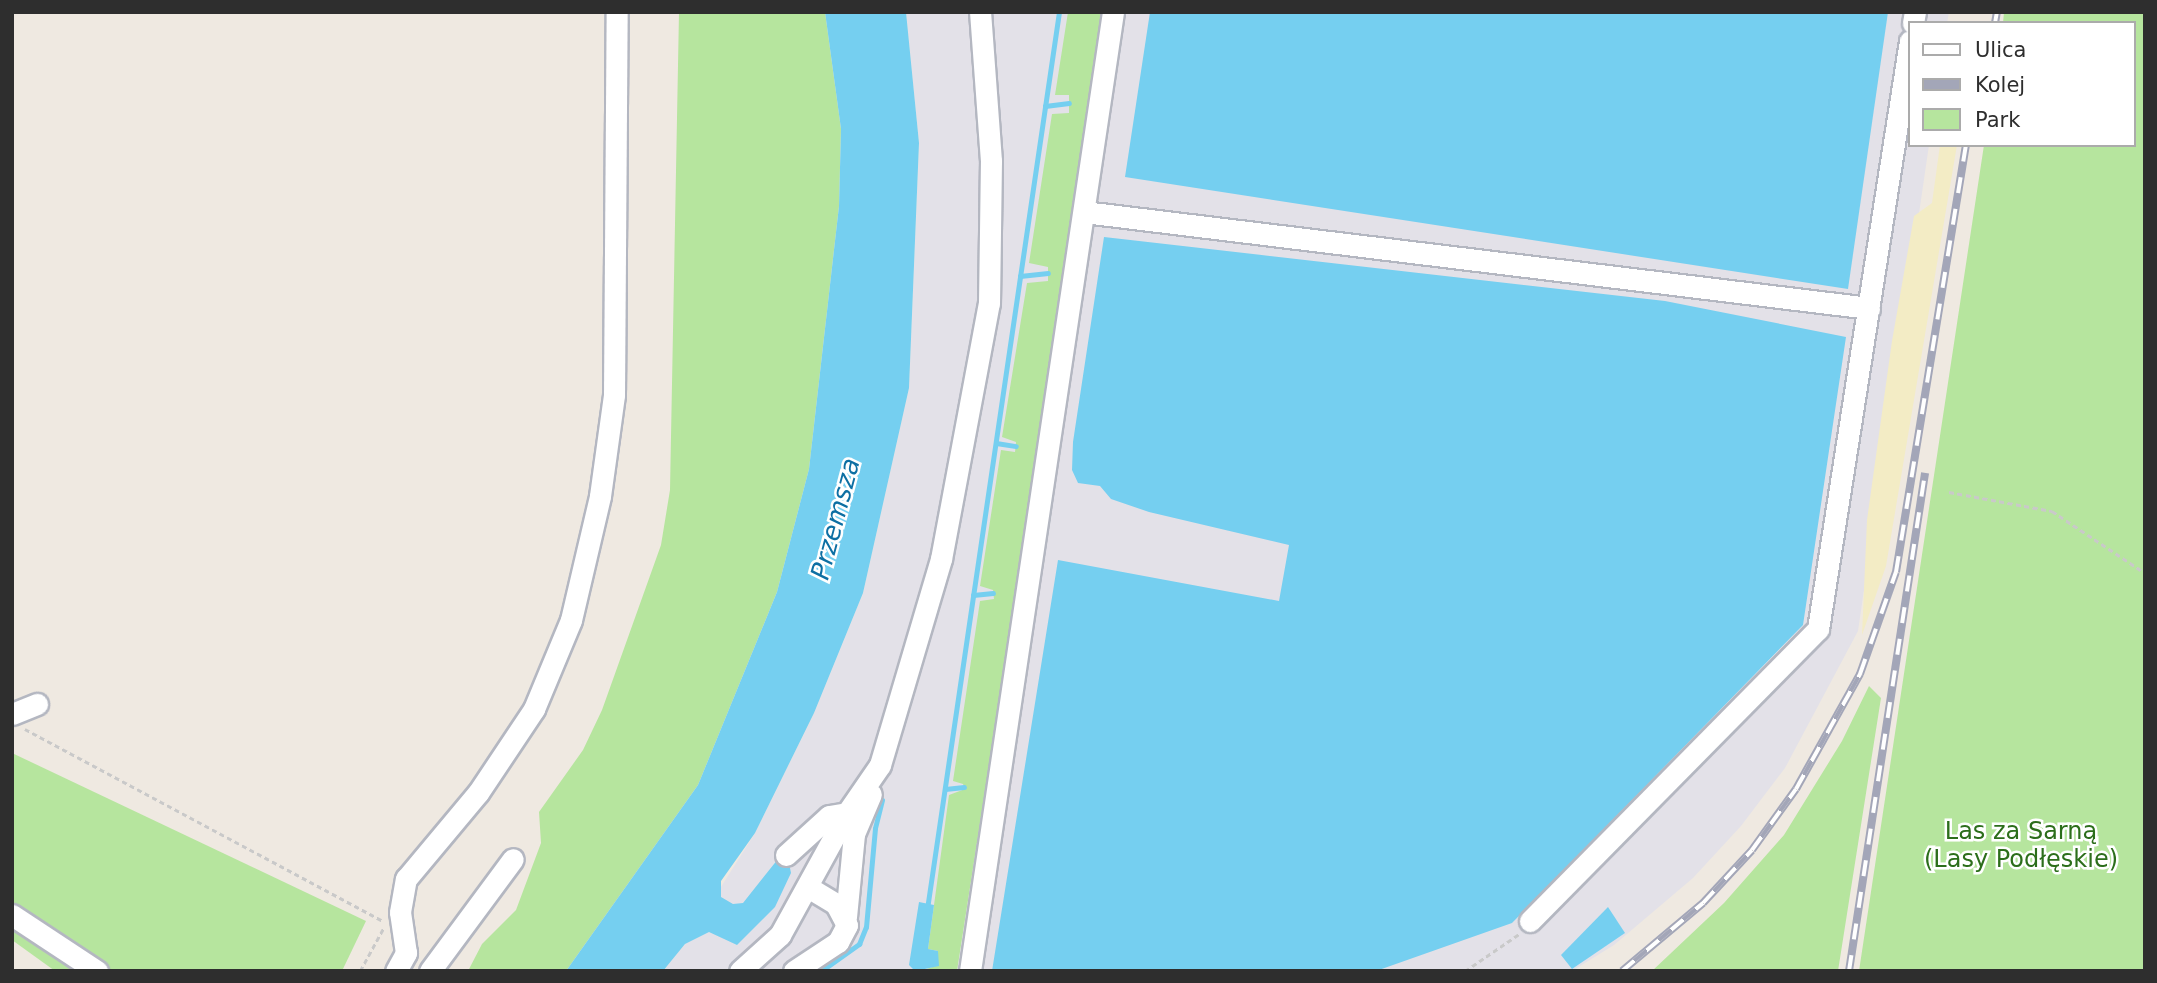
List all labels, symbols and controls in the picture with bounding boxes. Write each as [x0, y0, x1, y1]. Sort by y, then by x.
legend [1909, 21, 2136, 147]
text: Ulica [1975, 38, 2026, 62]
text: Kolej [1975, 73, 2025, 97]
text: Park [1975, 108, 2020, 132]
water label: Przemsza [805, 455, 867, 583]
park label: Las za Sarną (Lasy Podłęskie) [1924, 818, 2118, 874]

